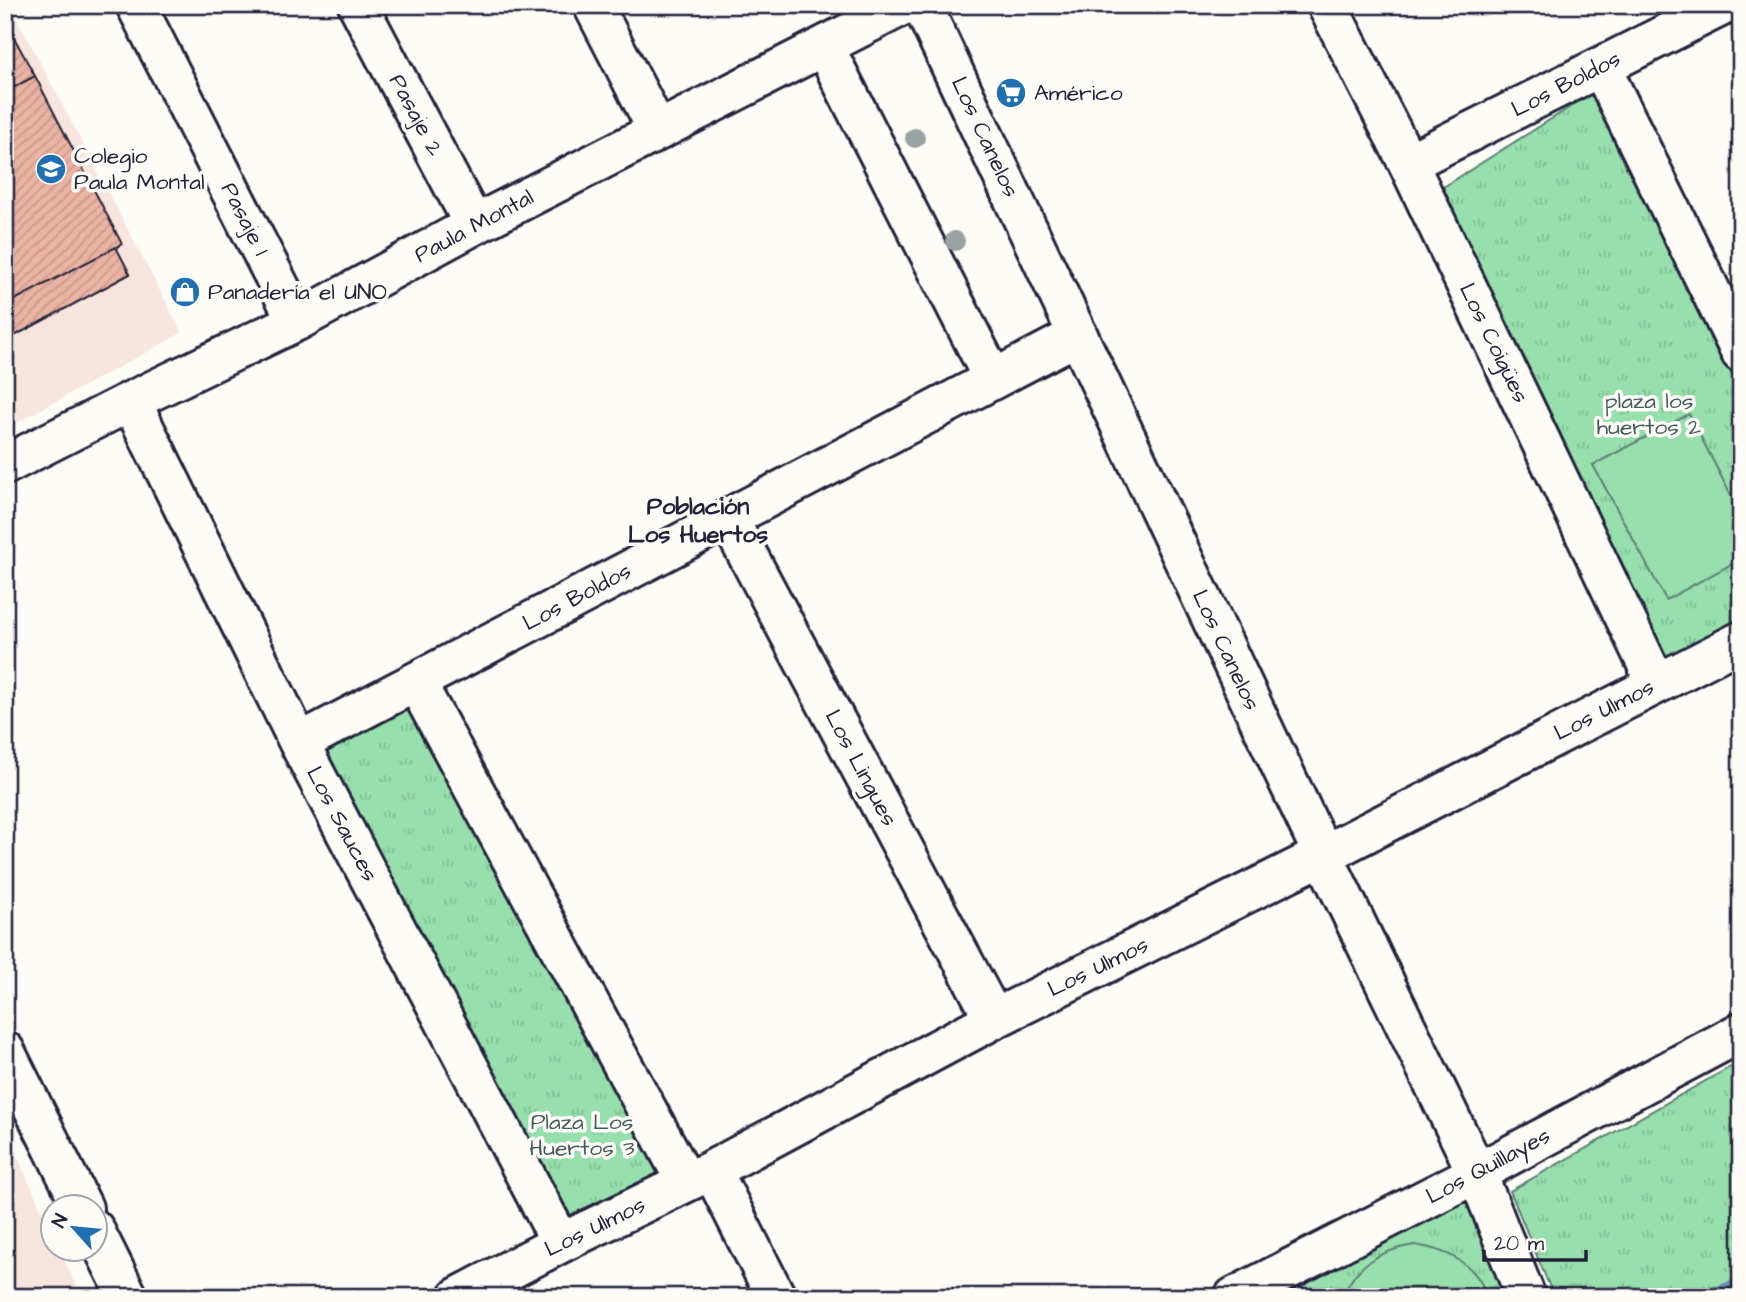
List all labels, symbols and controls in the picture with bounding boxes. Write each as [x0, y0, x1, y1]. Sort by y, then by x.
street label: Los Boldos [1506, 43, 1626, 125]
street label: Pasaje 2 [381, 68, 451, 162]
street label: Los Canelos [943, 71, 1027, 203]
supermarket icon: Américo [994, 76, 1028, 110]
place label: Américo [1034, 77, 1123, 109]
place label: Colegio Paula Montal [74, 140, 205, 198]
school or university icon: Colegio Paula Montal [34, 152, 68, 186]
street label: Pasaje 1 [213, 177, 277, 261]
street label: Paula Montal [409, 181, 539, 271]
shop icon: Panadería el UNO [168, 275, 202, 309]
place label: Panadería el UNO [208, 276, 387, 308]
street label: Los Coigües [1450, 278, 1537, 409]
park label: plaza los huertos 2 [1597, 385, 1701, 443]
district label: Población Los Huertos [628, 490, 768, 552]
street label: Los Boldos [517, 555, 637, 639]
street label: Los Canelos [1184, 584, 1268, 716]
street label: Los Ulmos [1548, 671, 1660, 749]
street label: Los Lingues [816, 704, 905, 833]
street label: Los Sauces [298, 761, 386, 887]
street label: Los Ulmos [1042, 929, 1154, 1005]
park label: Plaza Los Huertos 3 [529, 1106, 635, 1164]
street label: Los Quillayes [1420, 1120, 1556, 1213]
street label: Los Ulmos [539, 1189, 651, 1265]
north arrow [38, 1194, 108, 1264]
text: N [45, 1209, 75, 1232]
scale bar [1484, 1218, 1585, 1262]
text: 20 m [1494, 1229, 1545, 1258]

